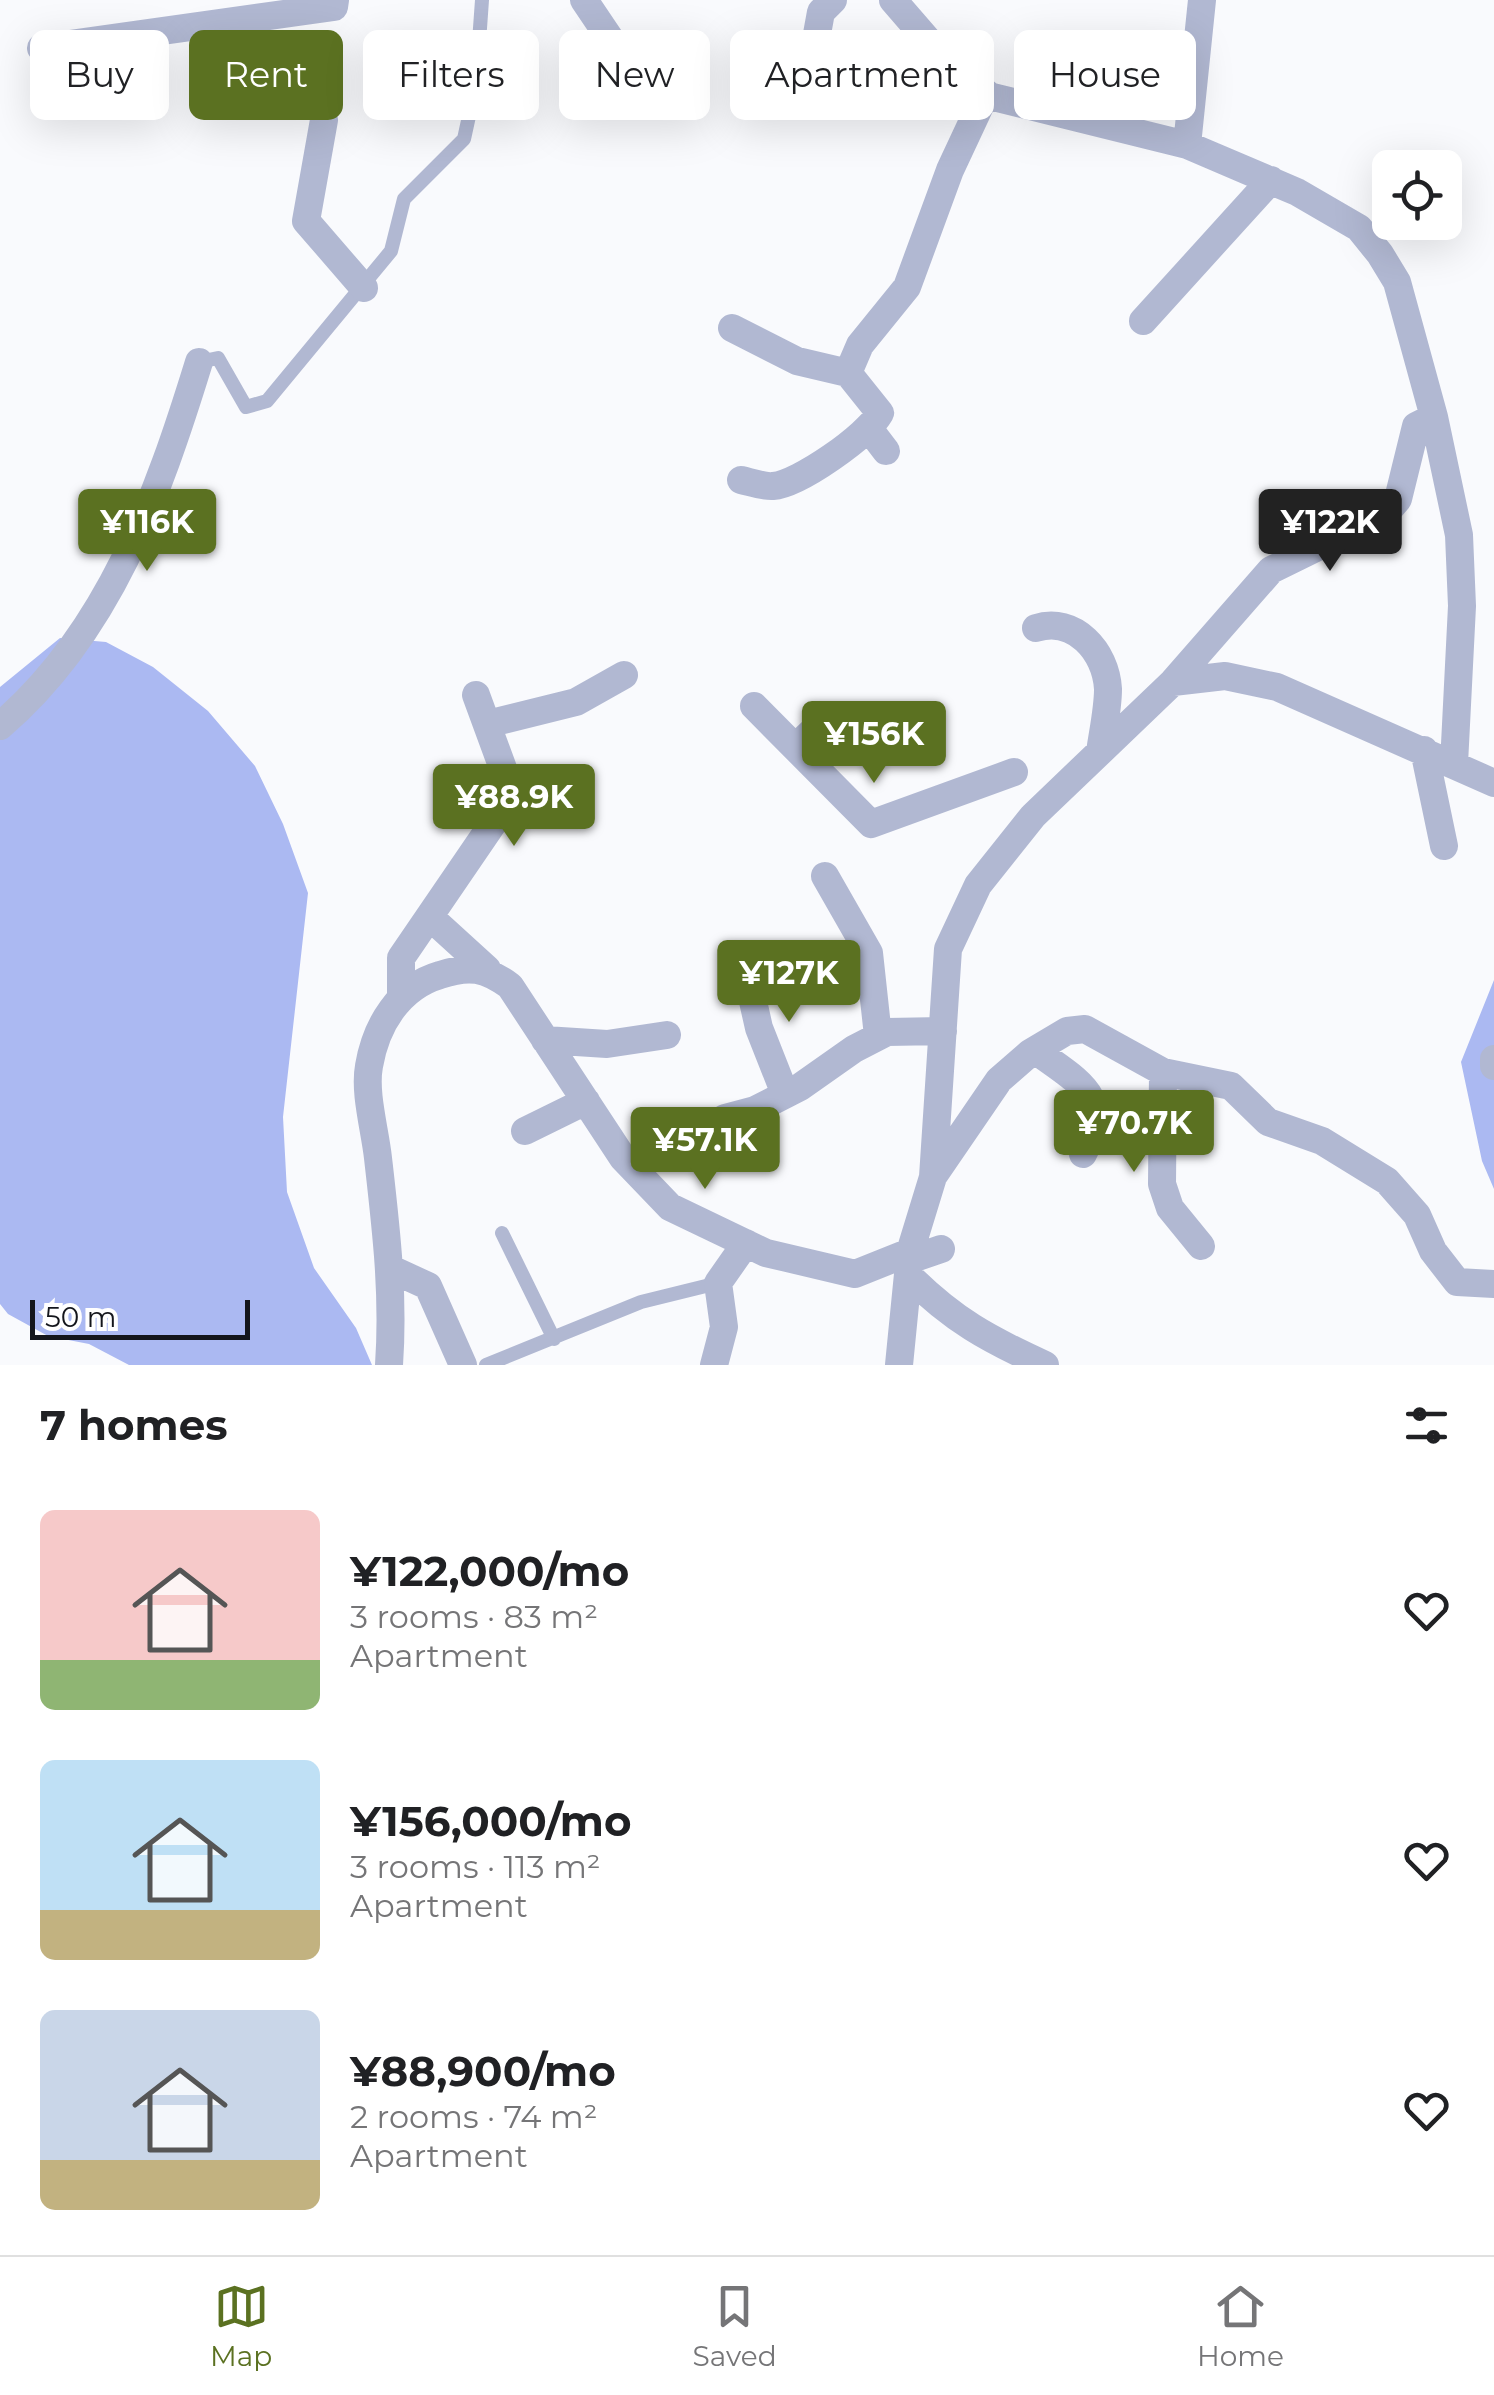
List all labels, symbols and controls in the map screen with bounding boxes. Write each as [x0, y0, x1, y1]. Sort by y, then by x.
chip: Buy [30, 30, 169, 120]
chip: Rent [189, 30, 343, 120]
chip: Filters [363, 30, 539, 120]
chip: New [559, 30, 710, 120]
chip: Apartment [730, 30, 994, 120]
chip: House [1014, 30, 1196, 120]
map controls [1372, 150, 1462, 240]
button: locate [1372, 150, 1462, 240]
pin: ¥116K [77, 489, 217, 574]
pin: ¥122K [1260, 489, 1400, 574]
text: ¥116K [100, 502, 194, 541]
text: ¥122K [1281, 502, 1379, 541]
pin: ¥156K [804, 701, 944, 786]
text: ¥156K [824, 714, 924, 753]
pin: ¥88.9K [433, 764, 595, 849]
text: ¥88.9K [455, 777, 573, 816]
pin: ¥127K [719, 940, 859, 1025]
text: ¥127K [739, 953, 839, 992]
pin: ¥70.7K [1053, 1090, 1215, 1175]
text: ¥70.7K [1076, 1103, 1192, 1142]
pin: ¥57.1K [624, 1107, 786, 1192]
text: ¥57.1K [653, 1120, 757, 1159]
scale bar [30, 1295, 250, 1340]
text: 50 m [45, 1300, 116, 1334]
icon: filters [1399, 1398, 1454, 1453]
text: 7 homes [40, 1399, 228, 1451]
text: ¥122,000/mo [350, 1545, 629, 1597]
icon: home [120, 1550, 240, 1670]
icon: heart [1399, 1583, 1454, 1638]
text: 3 rooms · 83 m² [350, 1597, 598, 1636]
text: Apartment [350, 1636, 528, 1675]
text: ¥156,000/mo [350, 1795, 632, 1847]
icon: home [120, 1800, 240, 1920]
icon: heart [1399, 1833, 1454, 1888]
text: 3 rooms · 113 m² [350, 1847, 601, 1886]
text: Apartment [350, 1886, 528, 1925]
text: ¥88,900/mo [350, 2045, 616, 2097]
icon: home [120, 2050, 240, 2170]
icon: heart [1399, 2083, 1454, 2138]
text: 2 rooms · 74 m² [350, 2097, 598, 2136]
text: Apartment [350, 2136, 528, 2175]
tab: Map [210, 2279, 272, 2373]
tab: Saved [693, 2279, 777, 2373]
tab: Home [1197, 2279, 1284, 2373]

